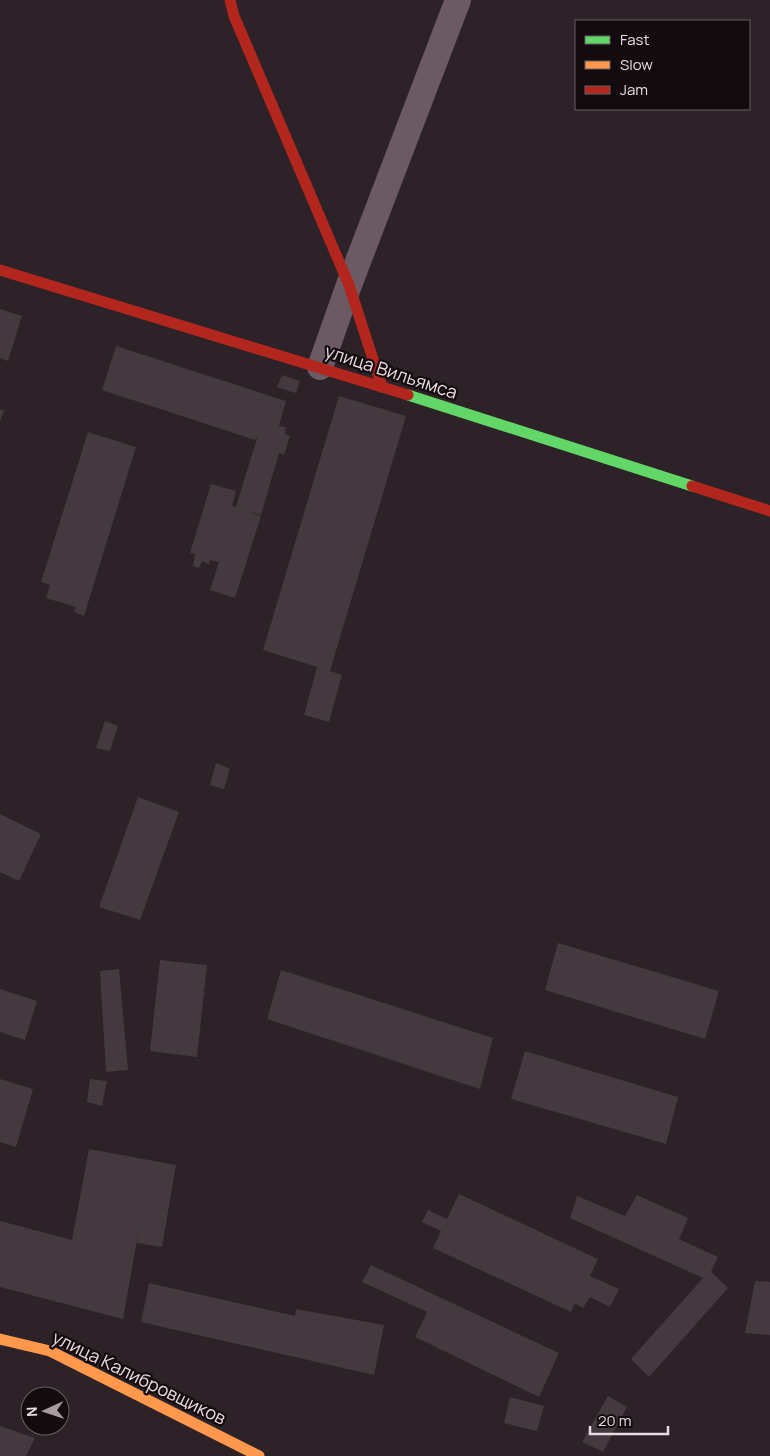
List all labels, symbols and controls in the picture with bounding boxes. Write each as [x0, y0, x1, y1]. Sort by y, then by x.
legend [575, 20, 750, 110]
text: Fast [620, 29, 649, 50]
text: Slow [620, 54, 653, 75]
text: Jam [620, 79, 648, 100]
street label: улица Вильямса [322, 338, 461, 404]
street label: улица Калибровщиков [49, 1325, 231, 1430]
north arrow [20, 1386, 70, 1436]
scale bar [590, 1404, 668, 1436]
text: N [22, 1406, 41, 1417]
text: 20 m [598, 1410, 631, 1431]

